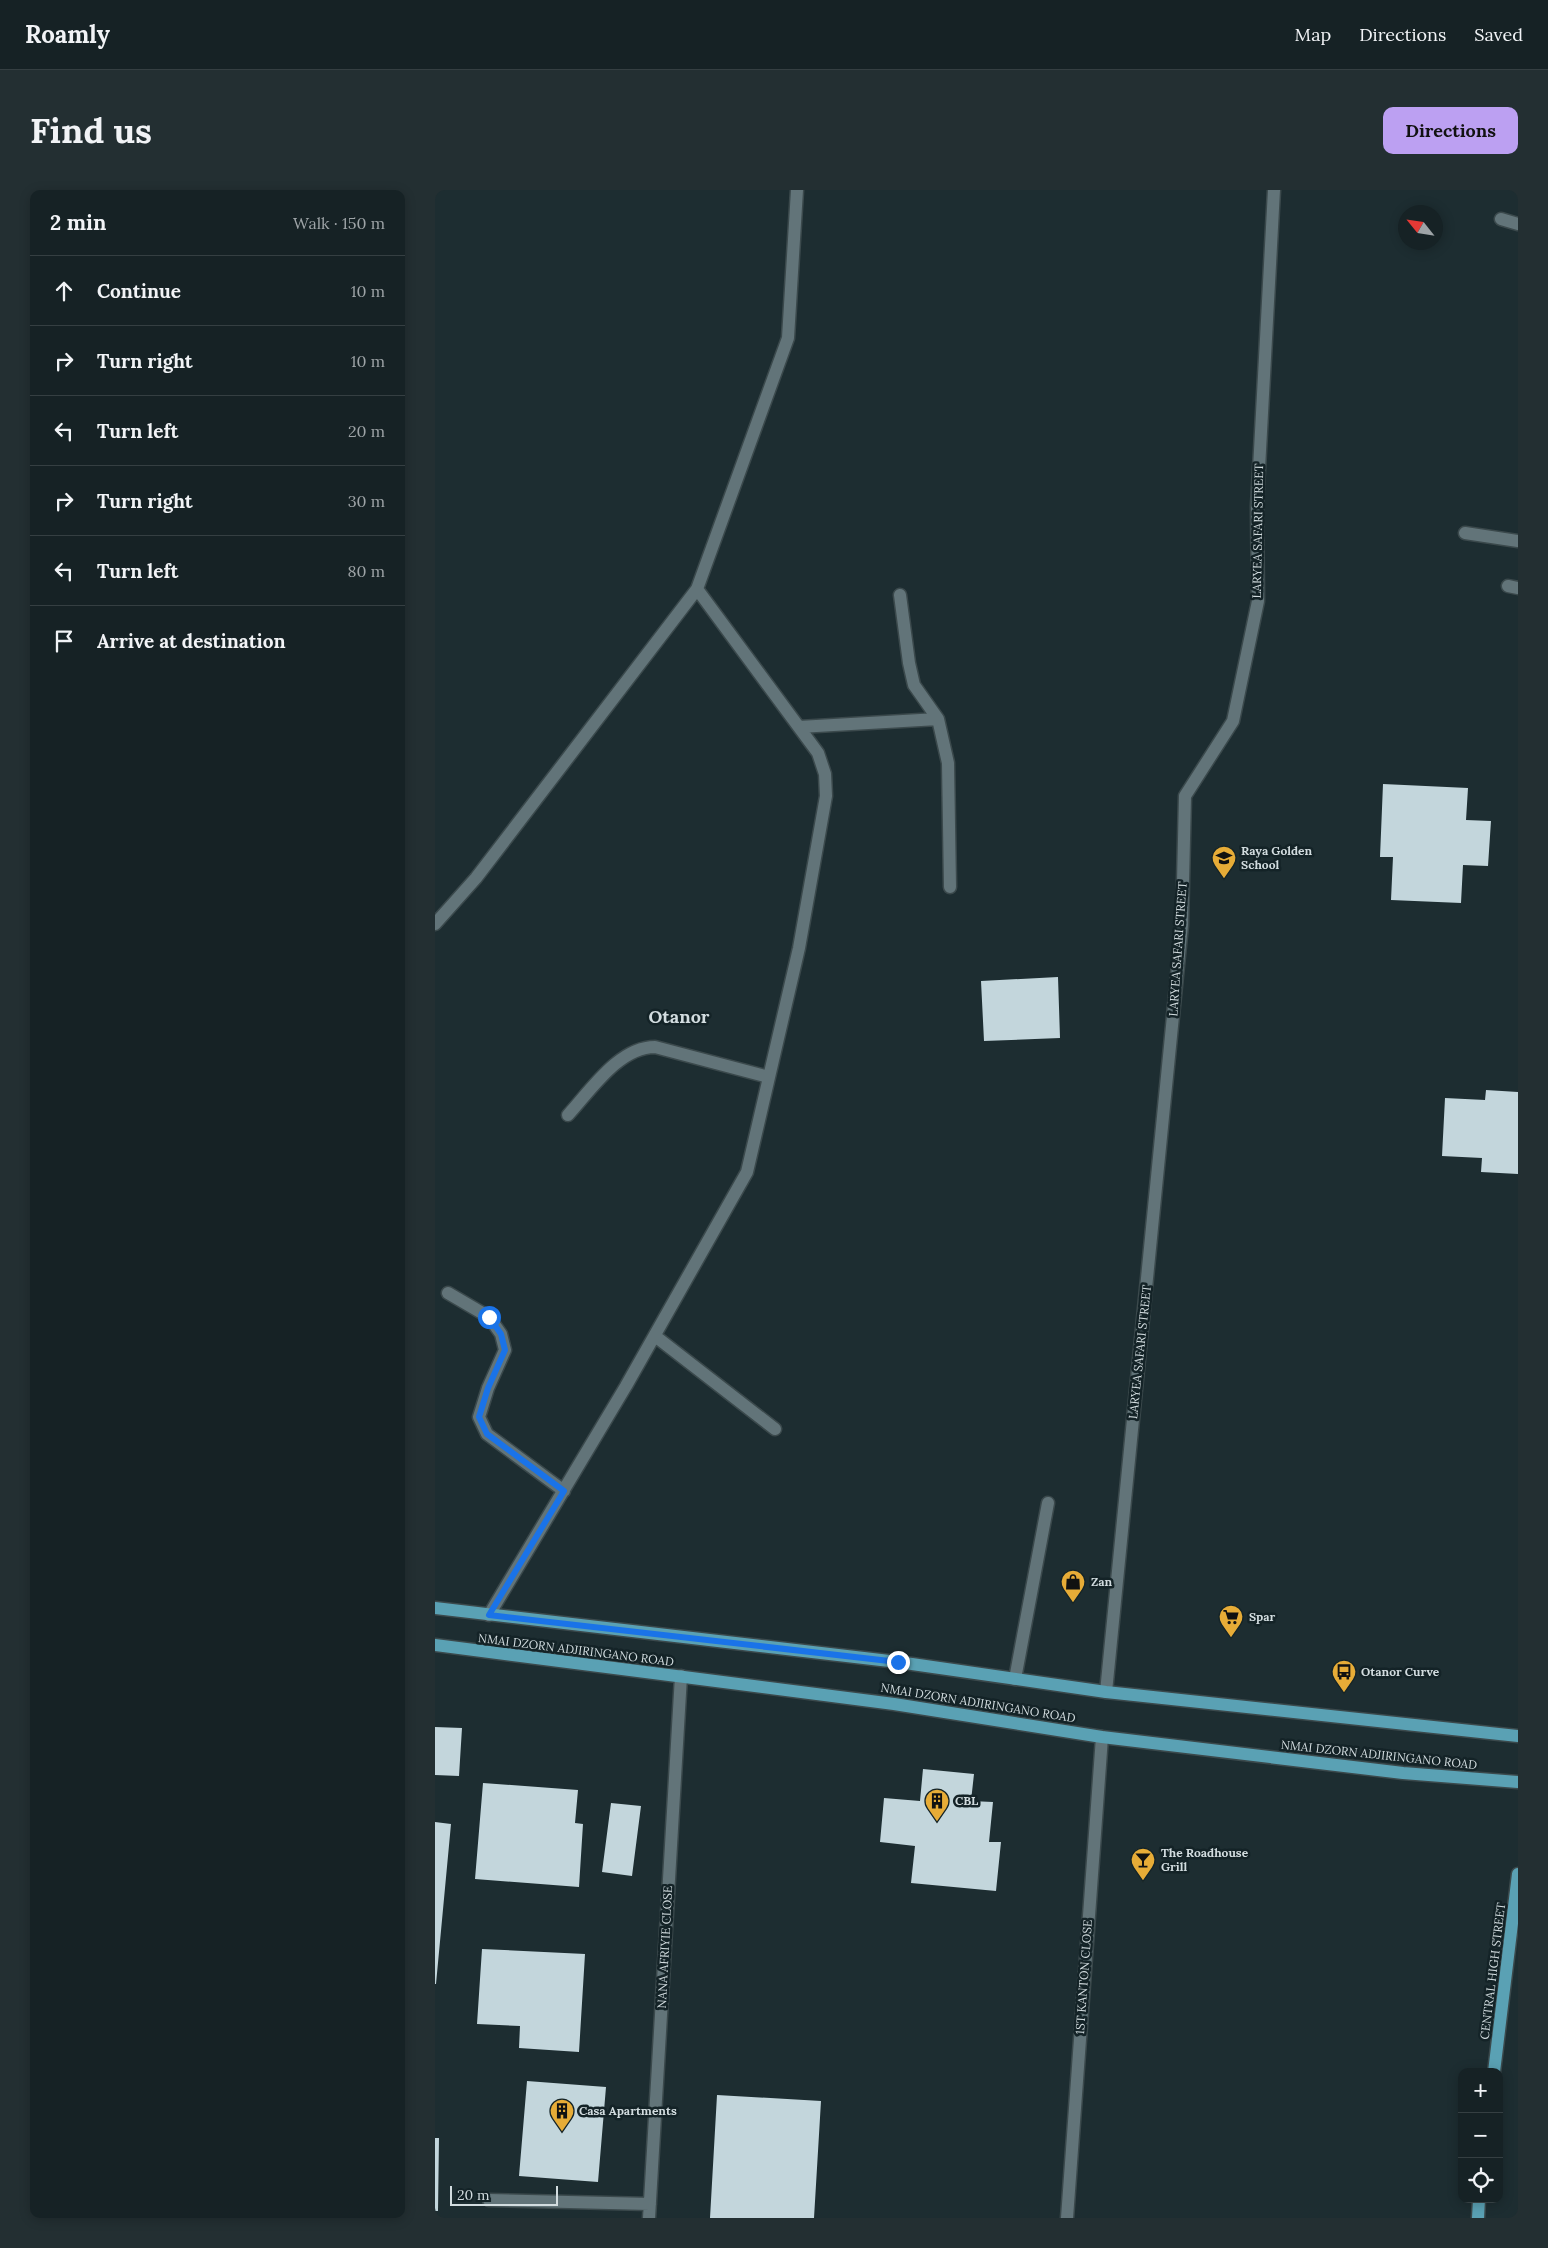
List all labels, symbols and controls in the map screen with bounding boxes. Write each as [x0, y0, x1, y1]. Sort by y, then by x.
text: Roamly [25, 19, 110, 50]
text: Map [1295, 23, 1331, 46]
text: Directions [1359, 23, 1446, 46]
text: Saved [1474, 23, 1523, 46]
button: Directions [1383, 107, 1518, 154]
text: Find us [30, 108, 152, 153]
north arrow [1398, 205, 1443, 250]
text: 2 min [50, 209, 106, 236]
text: Walk · 150 m [293, 213, 385, 233]
icon: ahead [50, 277, 78, 305]
text: Continue [97, 279, 181, 303]
text: 10 m [351, 281, 385, 301]
icon: right [50, 347, 78, 375]
text: Turn right [97, 349, 193, 373]
text: 10 m [351, 351, 385, 371]
icon: left [50, 417, 78, 445]
text: Turn left [97, 419, 178, 443]
text: 20 m [348, 421, 385, 441]
street label: LARYEA SAFARI STREET [1249, 463, 1266, 599]
icon: right [50, 487, 78, 515]
text: Turn right [97, 489, 193, 513]
text: 30 m [348, 491, 385, 511]
icon: left [50, 557, 78, 585]
text: Turn left [97, 559, 178, 583]
text: 80 m [348, 561, 385, 581]
icon: arrive [50, 627, 78, 655]
text: Arrive at destination [97, 629, 286, 653]
place label: Raya Golden School [1241, 843, 1313, 872]
school or university icon: Raya Golden School [1211, 845, 1237, 879]
street label: LARYEA SAFARI STREET [1165, 881, 1190, 1017]
district label: Otanor [648, 1005, 710, 1028]
street label: LARYEA SAFARI STREET [1125, 1284, 1154, 1420]
route start [478, 1306, 501, 1329]
shop icon: Zan [1060, 1569, 1086, 1603]
place label: Zan [1091, 1574, 1113, 1589]
supermarket icon: Spar [1218, 1604, 1244, 1638]
place label: Spar [1249, 1609, 1276, 1624]
street label: NMAI DZORN ADJIRINGANO ROAD [477, 1630, 675, 1669]
route end [887, 1651, 910, 1674]
bus stop icon: Otanor Curve [1331, 1659, 1357, 1693]
place label: Otanor Curve [1361, 1664, 1440, 1679]
street label: NMAI DZORN ADJIRINGANO ROAD [879, 1680, 1077, 1725]
street label: NMAI DZORN ADJIRINGANO ROAD [1280, 1737, 1478, 1772]
building icon: CBL [924, 1788, 950, 1822]
place label: CBL [955, 1793, 979, 1808]
place label: The Roadhouse Grill [1161, 1845, 1249, 1874]
bar icon: The Roadhouse Grill [1130, 1847, 1156, 1881]
street label: NANA AFRIYIE CLOSE [654, 1885, 675, 2009]
street label: CENTRAL HIGH STREET [1477, 1901, 1508, 2040]
street label: 1ST KANTON CLOSE [1072, 1919, 1095, 2035]
map controls [1458, 2068, 1503, 2203]
button: + [1458, 2068, 1503, 2113]
building icon: Casa Apartments [549, 2098, 575, 2132]
place label: Casa Apartments [579, 2103, 677, 2118]
button: − [1458, 2113, 1503, 2158]
button: locate [1458, 2158, 1503, 2203]
scale bar [450, 2183, 557, 2206]
text: 20 m [457, 2186, 489, 2204]

